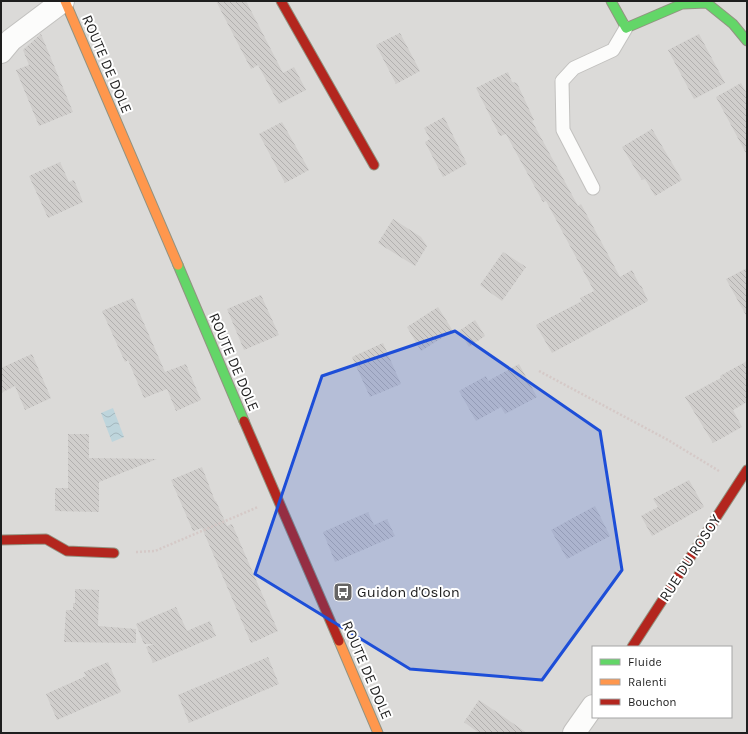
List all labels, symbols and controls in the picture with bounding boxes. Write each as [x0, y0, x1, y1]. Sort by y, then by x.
street label: ROUTE DE DOLE [78, 12, 136, 116]
street label: ROUTE DE DOLE [205, 310, 263, 414]
street label: RUE DU ROSOY [655, 511, 725, 605]
bus stop icon: Guidon d'Oslon [332, 581, 354, 603]
place label: Guidon d'Oslon [357, 583, 460, 601]
street label: ROUTE DE DOLE [338, 618, 396, 722]
legend [592, 646, 732, 718]
text: Fluide [628, 655, 662, 669]
text: Ralenti [628, 675, 667, 689]
text: Bouchon [628, 695, 677, 709]

